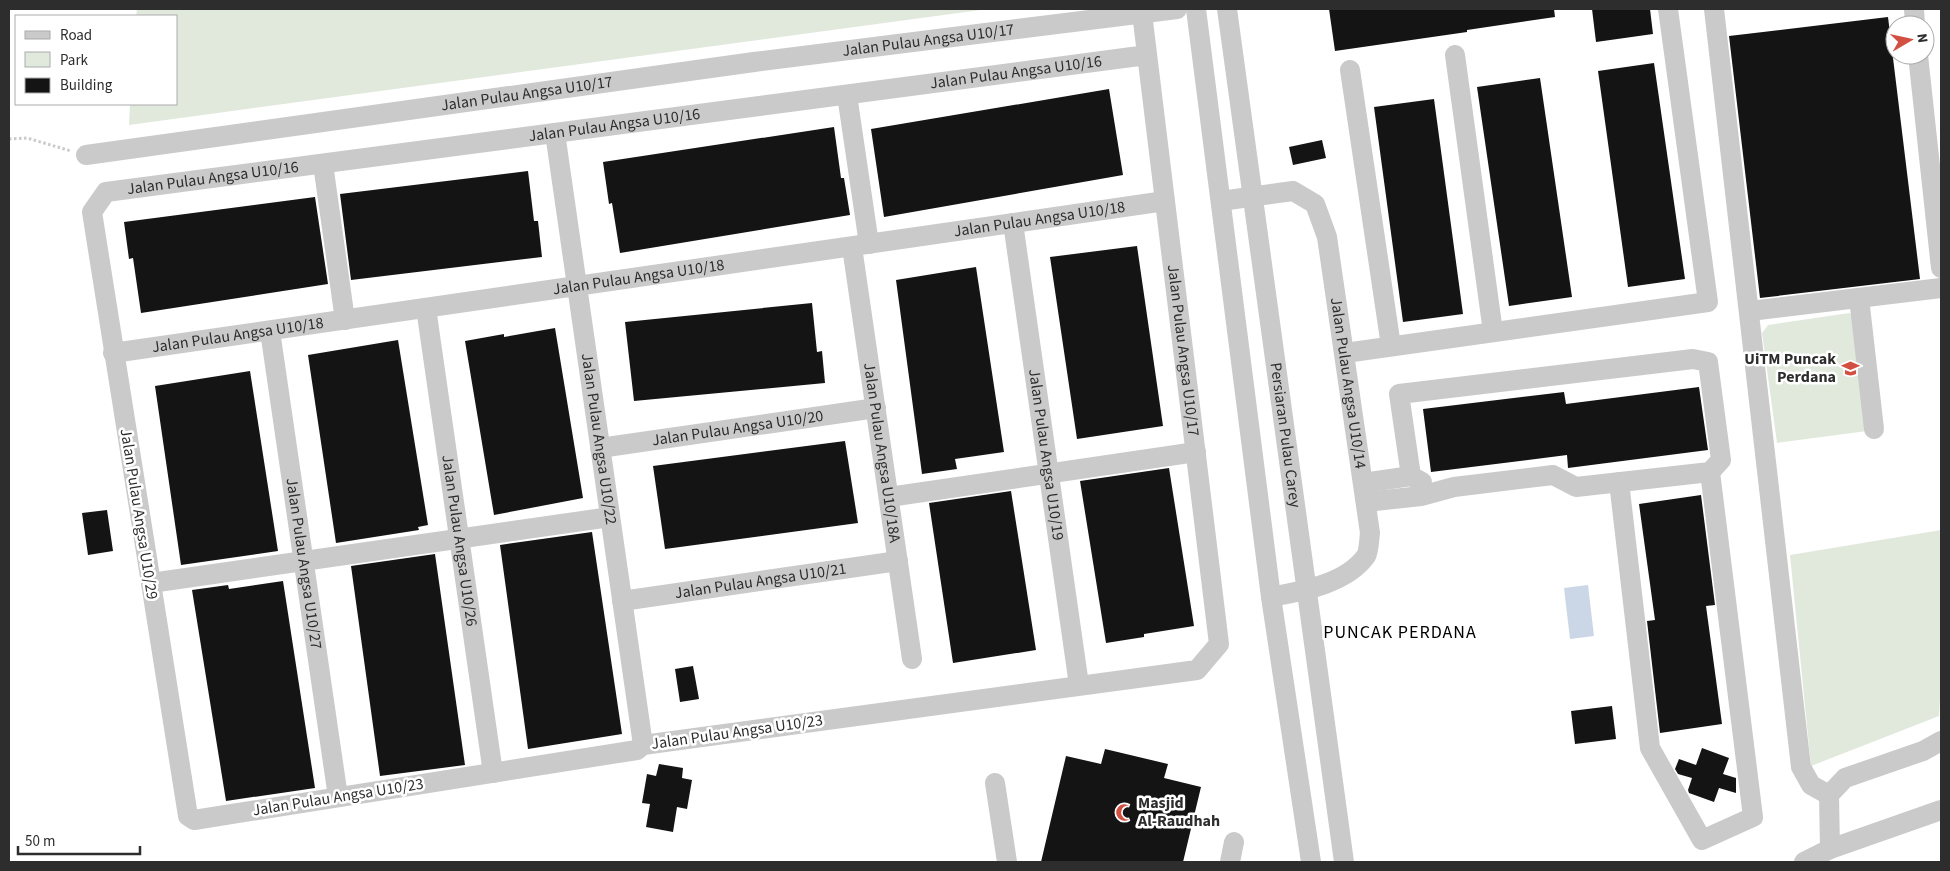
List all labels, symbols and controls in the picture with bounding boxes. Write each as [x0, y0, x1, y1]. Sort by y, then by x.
legend [15, 15, 178, 105]
north arrow [1885, 15, 1935, 65]
street label: Jalan Pulau Angsa U10/17 [841, 18, 1015, 62]
text: Road [60, 25, 92, 46]
text: N [1911, 32, 1932, 44]
text: Park [60, 50, 89, 71]
street label: Jalan Pulau Angsa U10/16 [929, 50, 1103, 94]
street label: Jalan Pulau Angsa U10/17 [440, 71, 614, 116]
text: Building [60, 75, 113, 96]
street label: Jalan Pulau Angsa U10/16 [527, 103, 702, 147]
street label: Jalan Pulau Angsa U10/16 [126, 156, 300, 200]
street label: Jalan Pulau Angsa U10/18 [952, 196, 1127, 242]
street label: Jalan Pulau Angsa U10/18 [551, 254, 726, 300]
street label: Jalan Pulau Angsa U10/17 [1162, 263, 1205, 438]
street label: Jalan Pulau Angsa U10/14 [1325, 296, 1372, 470]
street label: Jalan Pulau Angsa U10/18 [150, 312, 325, 358]
place label: UiTM Puncak Perdana [1744, 348, 1836, 388]
street label: Jalan Pulau Angsa U10/22 [576, 352, 622, 526]
school or university icon: UiTM Puncak Perdana [1840, 358, 1860, 378]
street label: Jalan Pulau Angsa U10/18A [858, 361, 906, 545]
street label: Persiaran Pulau Carey [1265, 361, 1306, 509]
street label: Jalan Pulau Angsa U10/19 [1023, 367, 1069, 542]
street label: Jalan Pulau Angsa U10/20 [650, 405, 825, 451]
street label: Jalan Pulau Angsa U10/29 [115, 427, 163, 601]
street label: Jalan Pulau Angsa U10/26 [436, 453, 483, 628]
street label: Jalan Pulau Angsa U10/27 [281, 476, 327, 651]
street label: Jalan Pulau Angsa U10/21 [673, 558, 848, 604]
district label: PUNCAK PERDANA [1323, 620, 1477, 645]
street label: Jalan Pulau Angsa U10/23 [650, 709, 824, 755]
street label: Jalan Pulau Angsa U10/23 [251, 773, 425, 821]
place label: Masjid Al-Raudhah [1137, 792, 1220, 832]
mosque icon: Masjid Al-Raudhah [1114, 802, 1134, 822]
scale bar [18, 824, 140, 856]
text: 50 m [25, 831, 55, 852]

